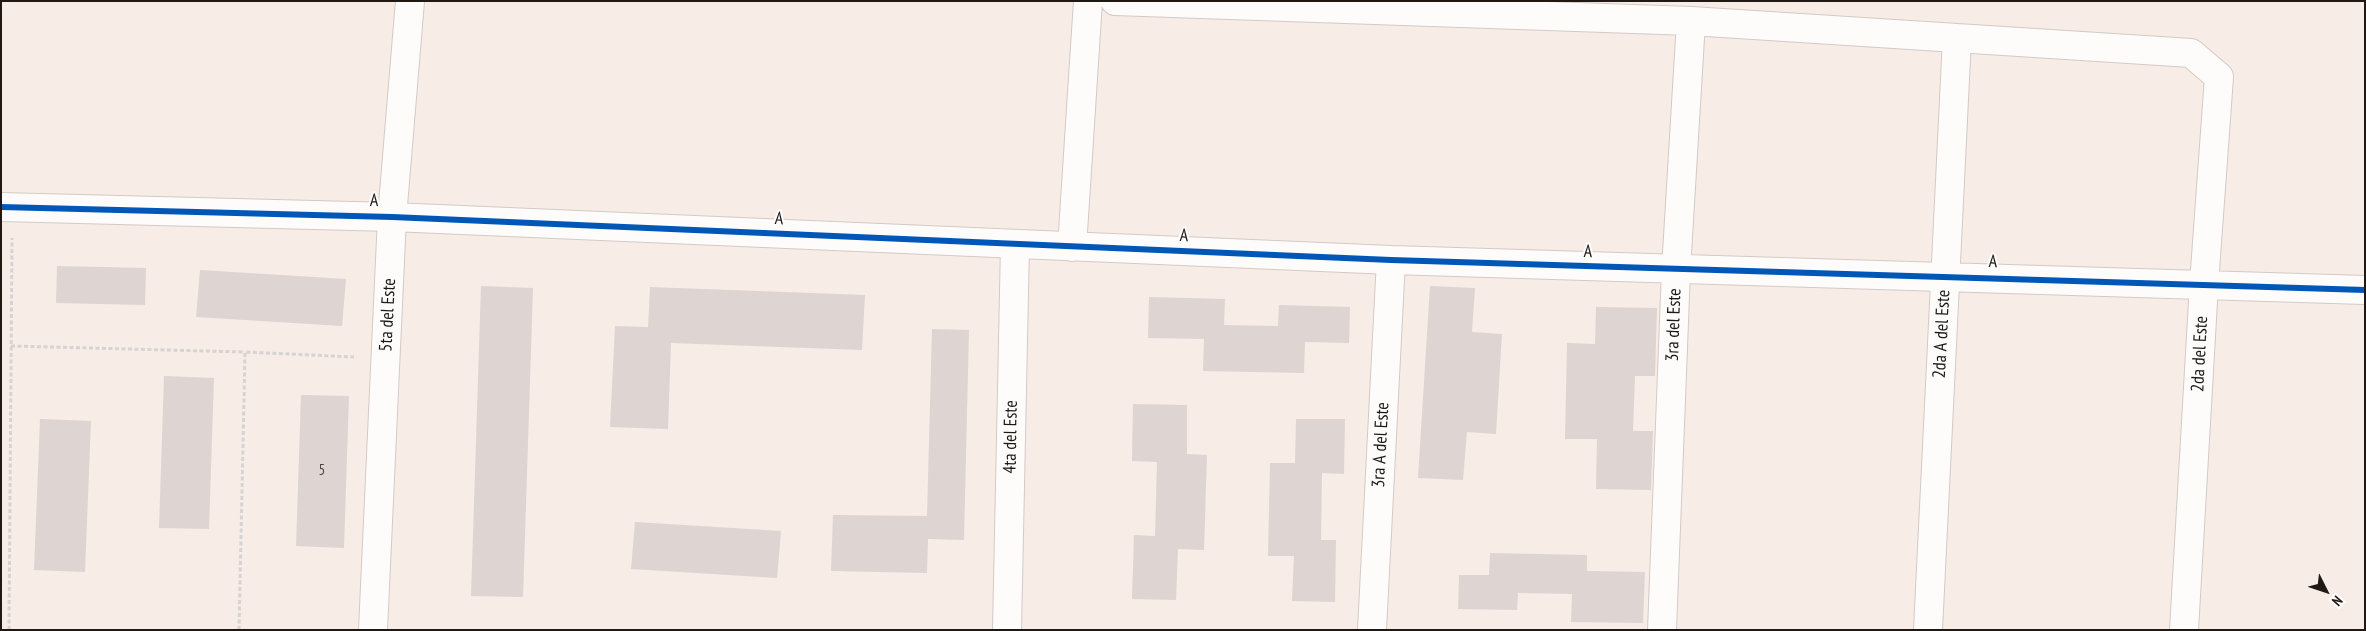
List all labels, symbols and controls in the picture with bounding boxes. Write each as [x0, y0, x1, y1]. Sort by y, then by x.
street label: A [370, 190, 378, 212]
street label: A [774, 208, 784, 230]
street label: A [1179, 225, 1189, 247]
street label: A [1583, 241, 1593, 263]
street label: A [1988, 251, 1998, 273]
street label: 5ta del Este [375, 278, 401, 352]
street label: 3ra del Este [1662, 288, 1686, 362]
street label: 2da A del Este [1929, 289, 1955, 379]
street label: 2da del Este [2187, 315, 2213, 393]
street label: 4ta del Este [1000, 400, 1022, 474]
street label: 3ra A del Este [1368, 402, 1394, 488]
house number: 5 [319, 462, 325, 480]
north arrow [2301, 566, 2351, 616]
text: N [2328, 592, 2347, 610]

